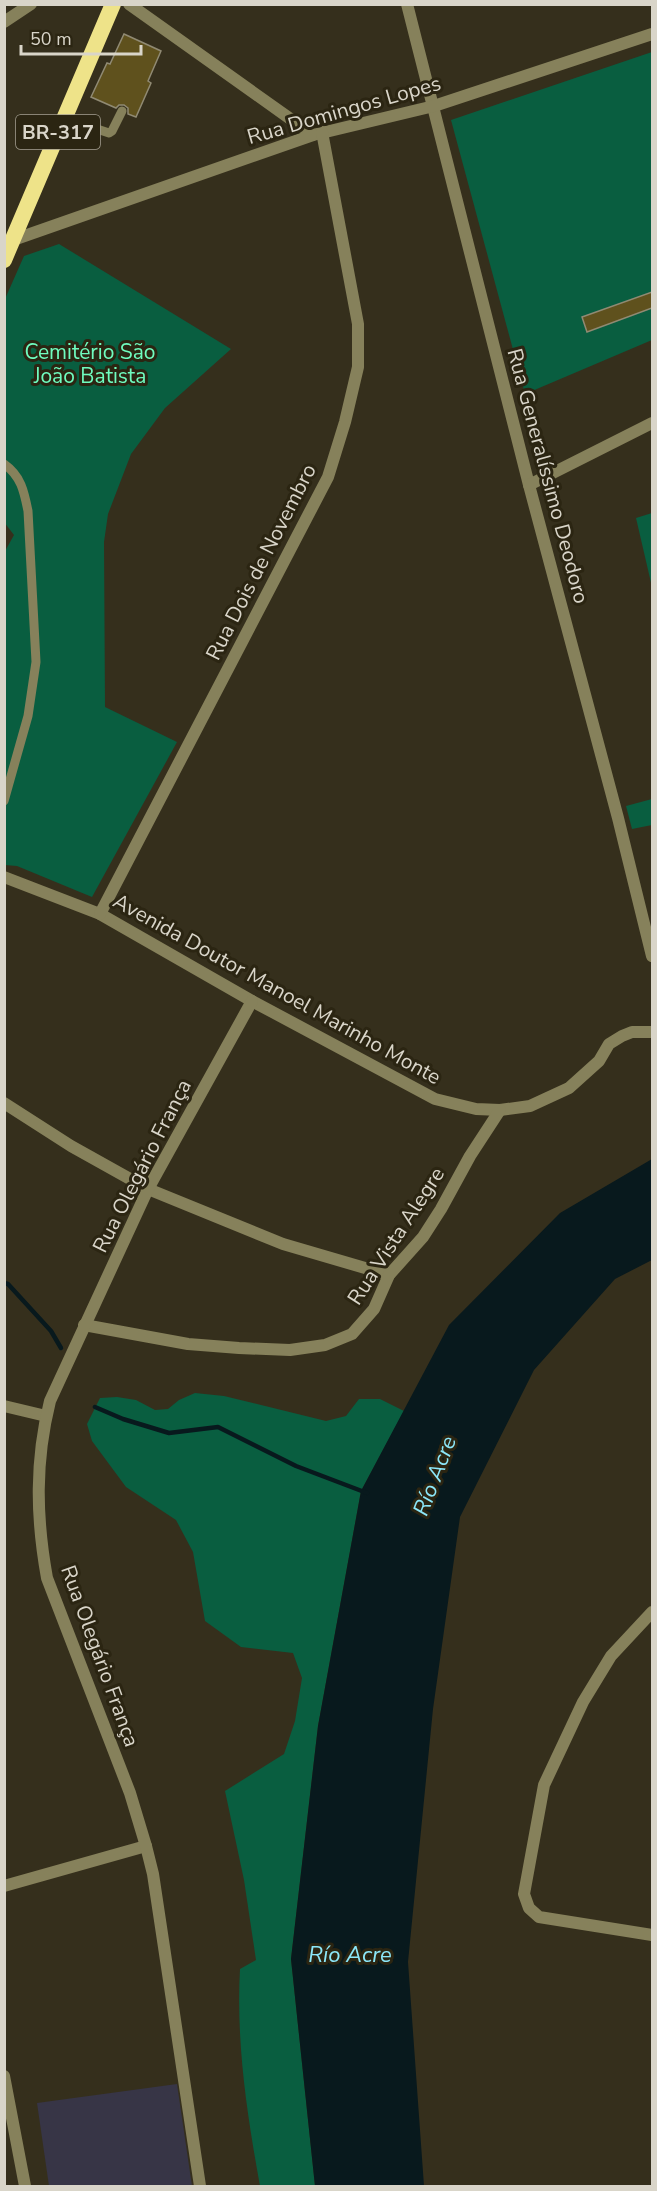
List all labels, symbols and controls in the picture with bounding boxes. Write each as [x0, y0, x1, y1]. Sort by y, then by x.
scale bar [21, 18, 141, 56]
text: 50 m [30, 27, 72, 51]
street label: Rua Domingos Lopes [244, 69, 444, 151]
road number: BR-317 [16, 115, 100, 149]
park label: Cemitério São João Batista [24, 338, 156, 390]
street label: Rua Generalíssimo Deodoro [500, 345, 596, 607]
street label: Rua Dois de Novembro [199, 459, 323, 665]
street label: Avenida Doutor Manoel Marinho Monte [108, 887, 446, 1091]
street label: Rua Olegário França [86, 1074, 198, 1258]
street label: Rua Vista Alegre [341, 1162, 451, 1310]
water label: Río Acre [406, 1431, 464, 1520]
street label: Rua Olegário França [54, 1561, 146, 1751]
water label: Río Acre [308, 1940, 392, 1970]

